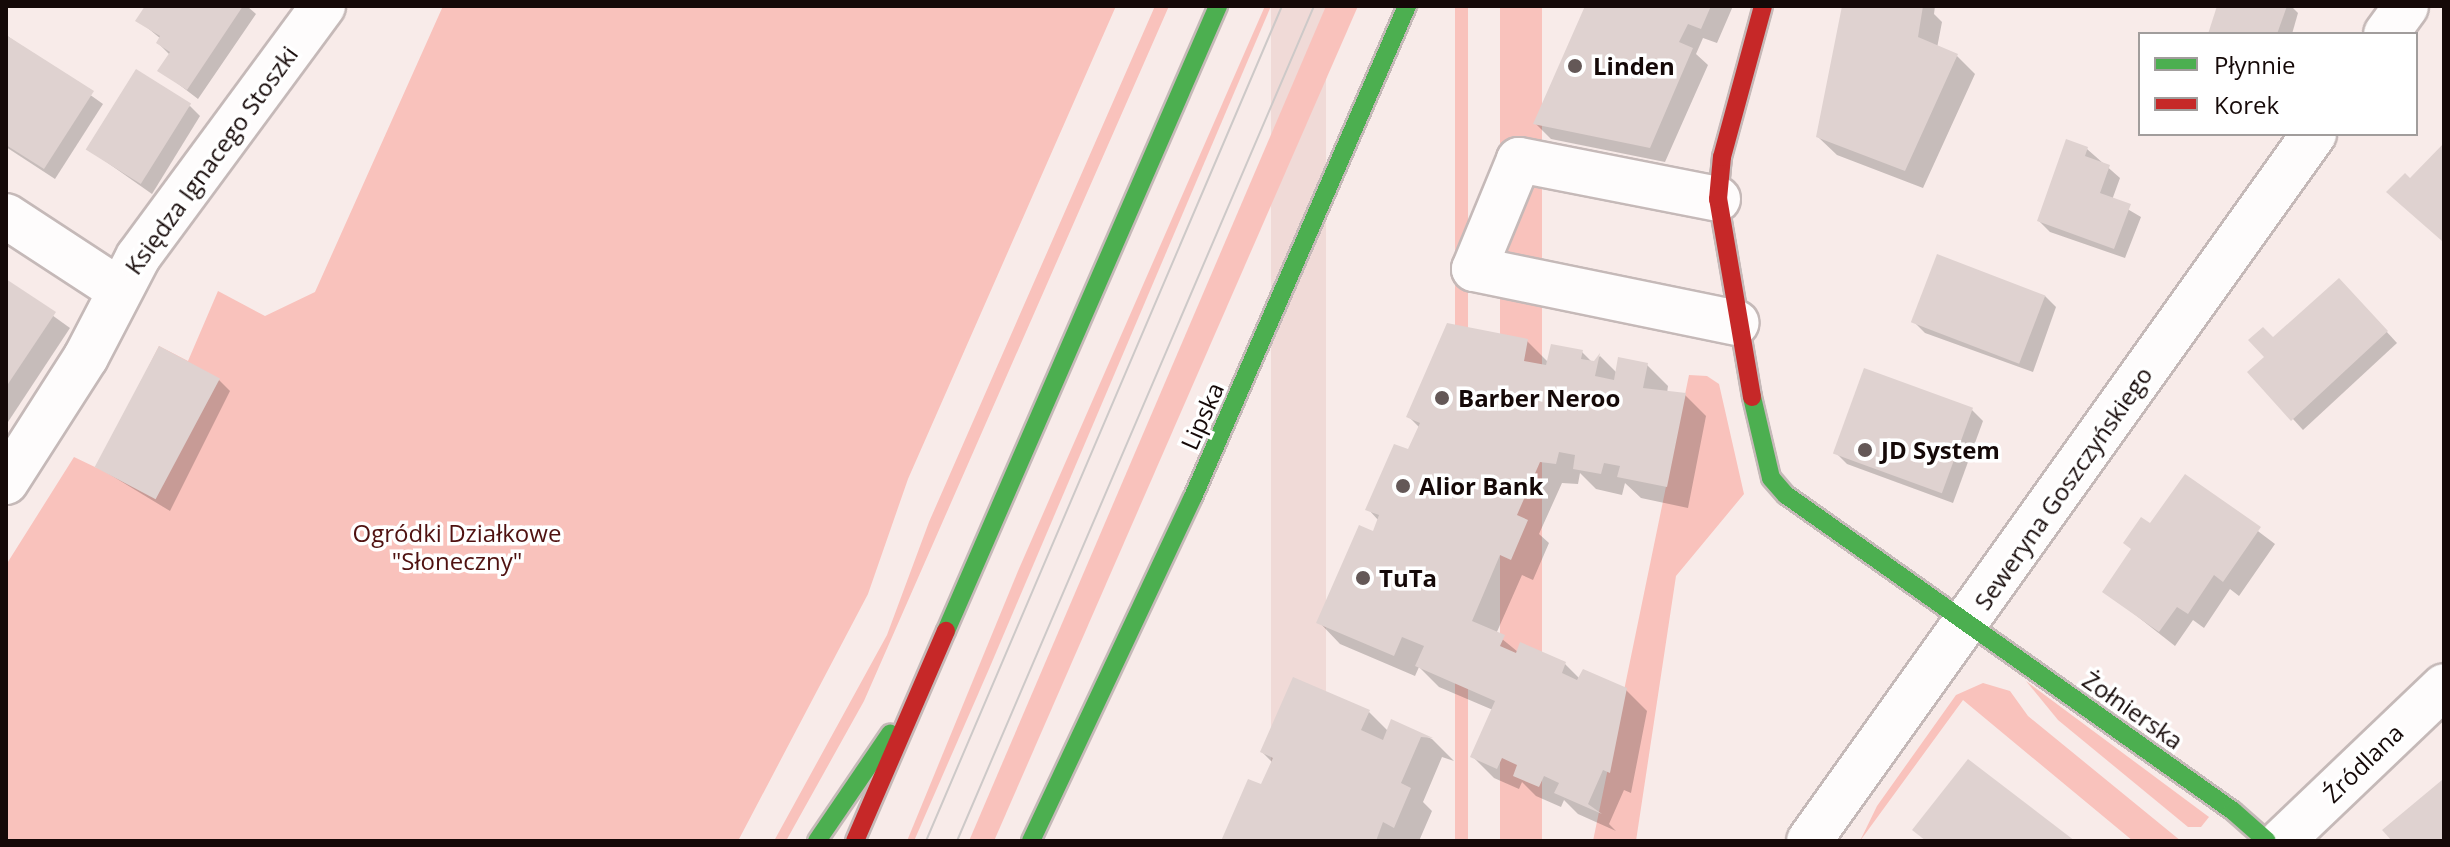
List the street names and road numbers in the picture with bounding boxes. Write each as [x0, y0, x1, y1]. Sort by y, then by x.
street label: Księdza Ignacego Stoszki [118, 40, 304, 280]
street label: Seweryna Goszczyńskiego [1968, 361, 2158, 615]
street label: Lipska [1174, 378, 1230, 454]
street label: Żołnierska [2077, 665, 2189, 755]
street label: Źródlana [2317, 718, 2409, 808]

